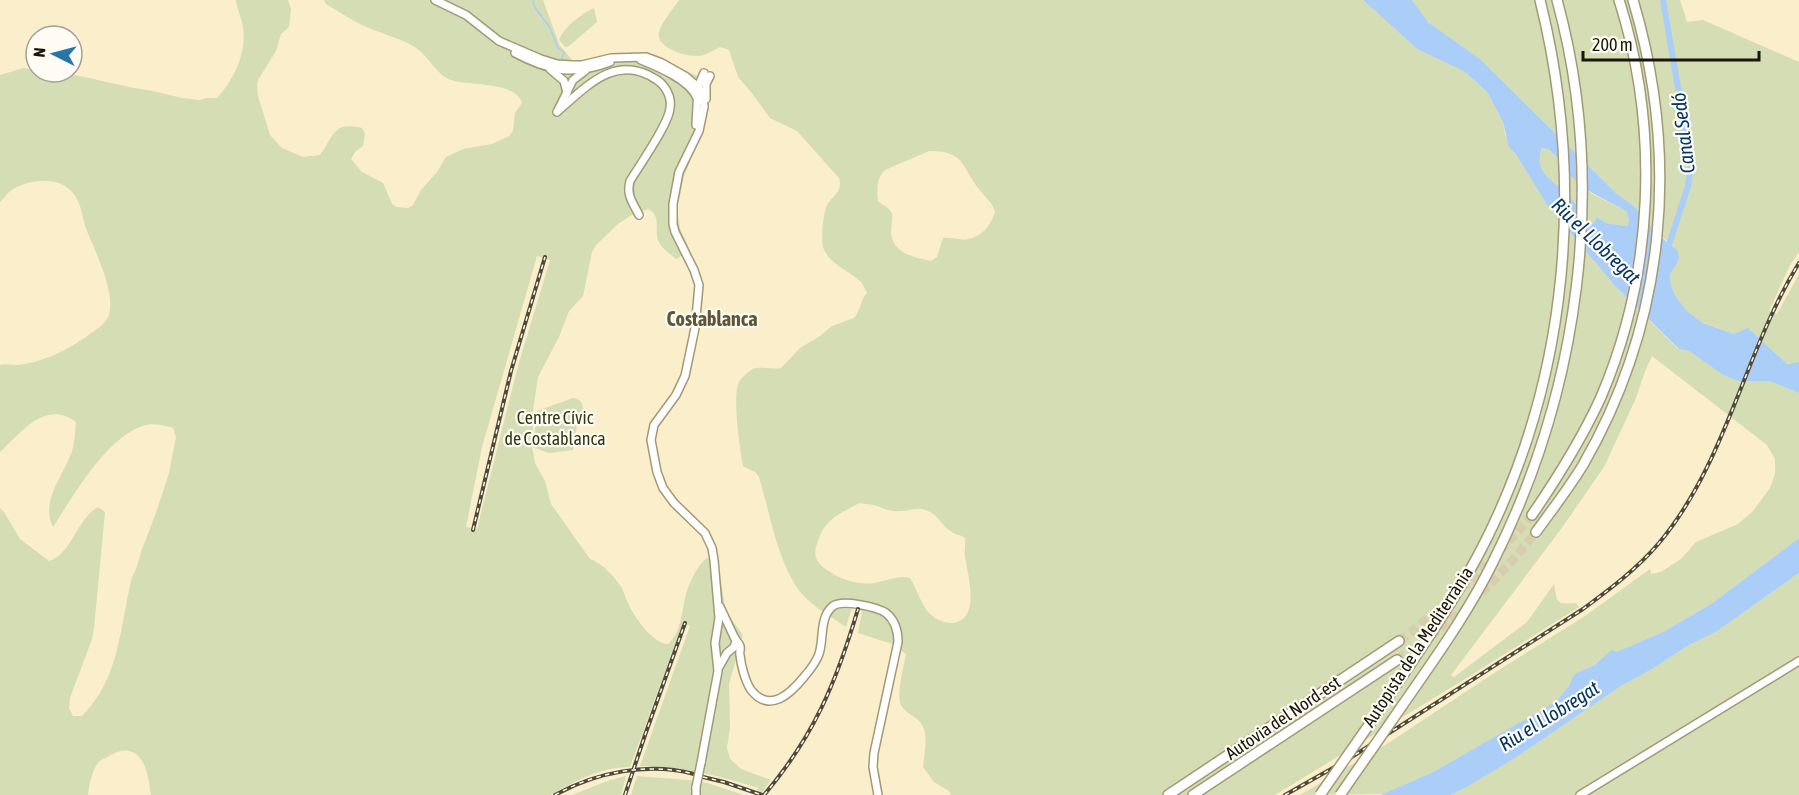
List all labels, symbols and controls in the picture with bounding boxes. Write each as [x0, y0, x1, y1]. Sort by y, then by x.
north arrow [24, 24, 84, 84]
scale bar [1583, 24, 1758, 62]
text: 200 m [1592, 34, 1633, 55]
text: N [30, 47, 49, 58]
water label: Canal Sedó [1666, 91, 1699, 175]
water label: Riu el Llobregat [1547, 193, 1645, 289]
district label: Costablanca [667, 307, 758, 330]
park label: Centre Cívic de Costablanca [504, 407, 606, 449]
street label: Autopista de la Mediterrània [1358, 563, 1477, 731]
street label: Autovia del Nord-est [1221, 671, 1344, 764]
water label: Riu el Llobregat [1494, 676, 1603, 755]

